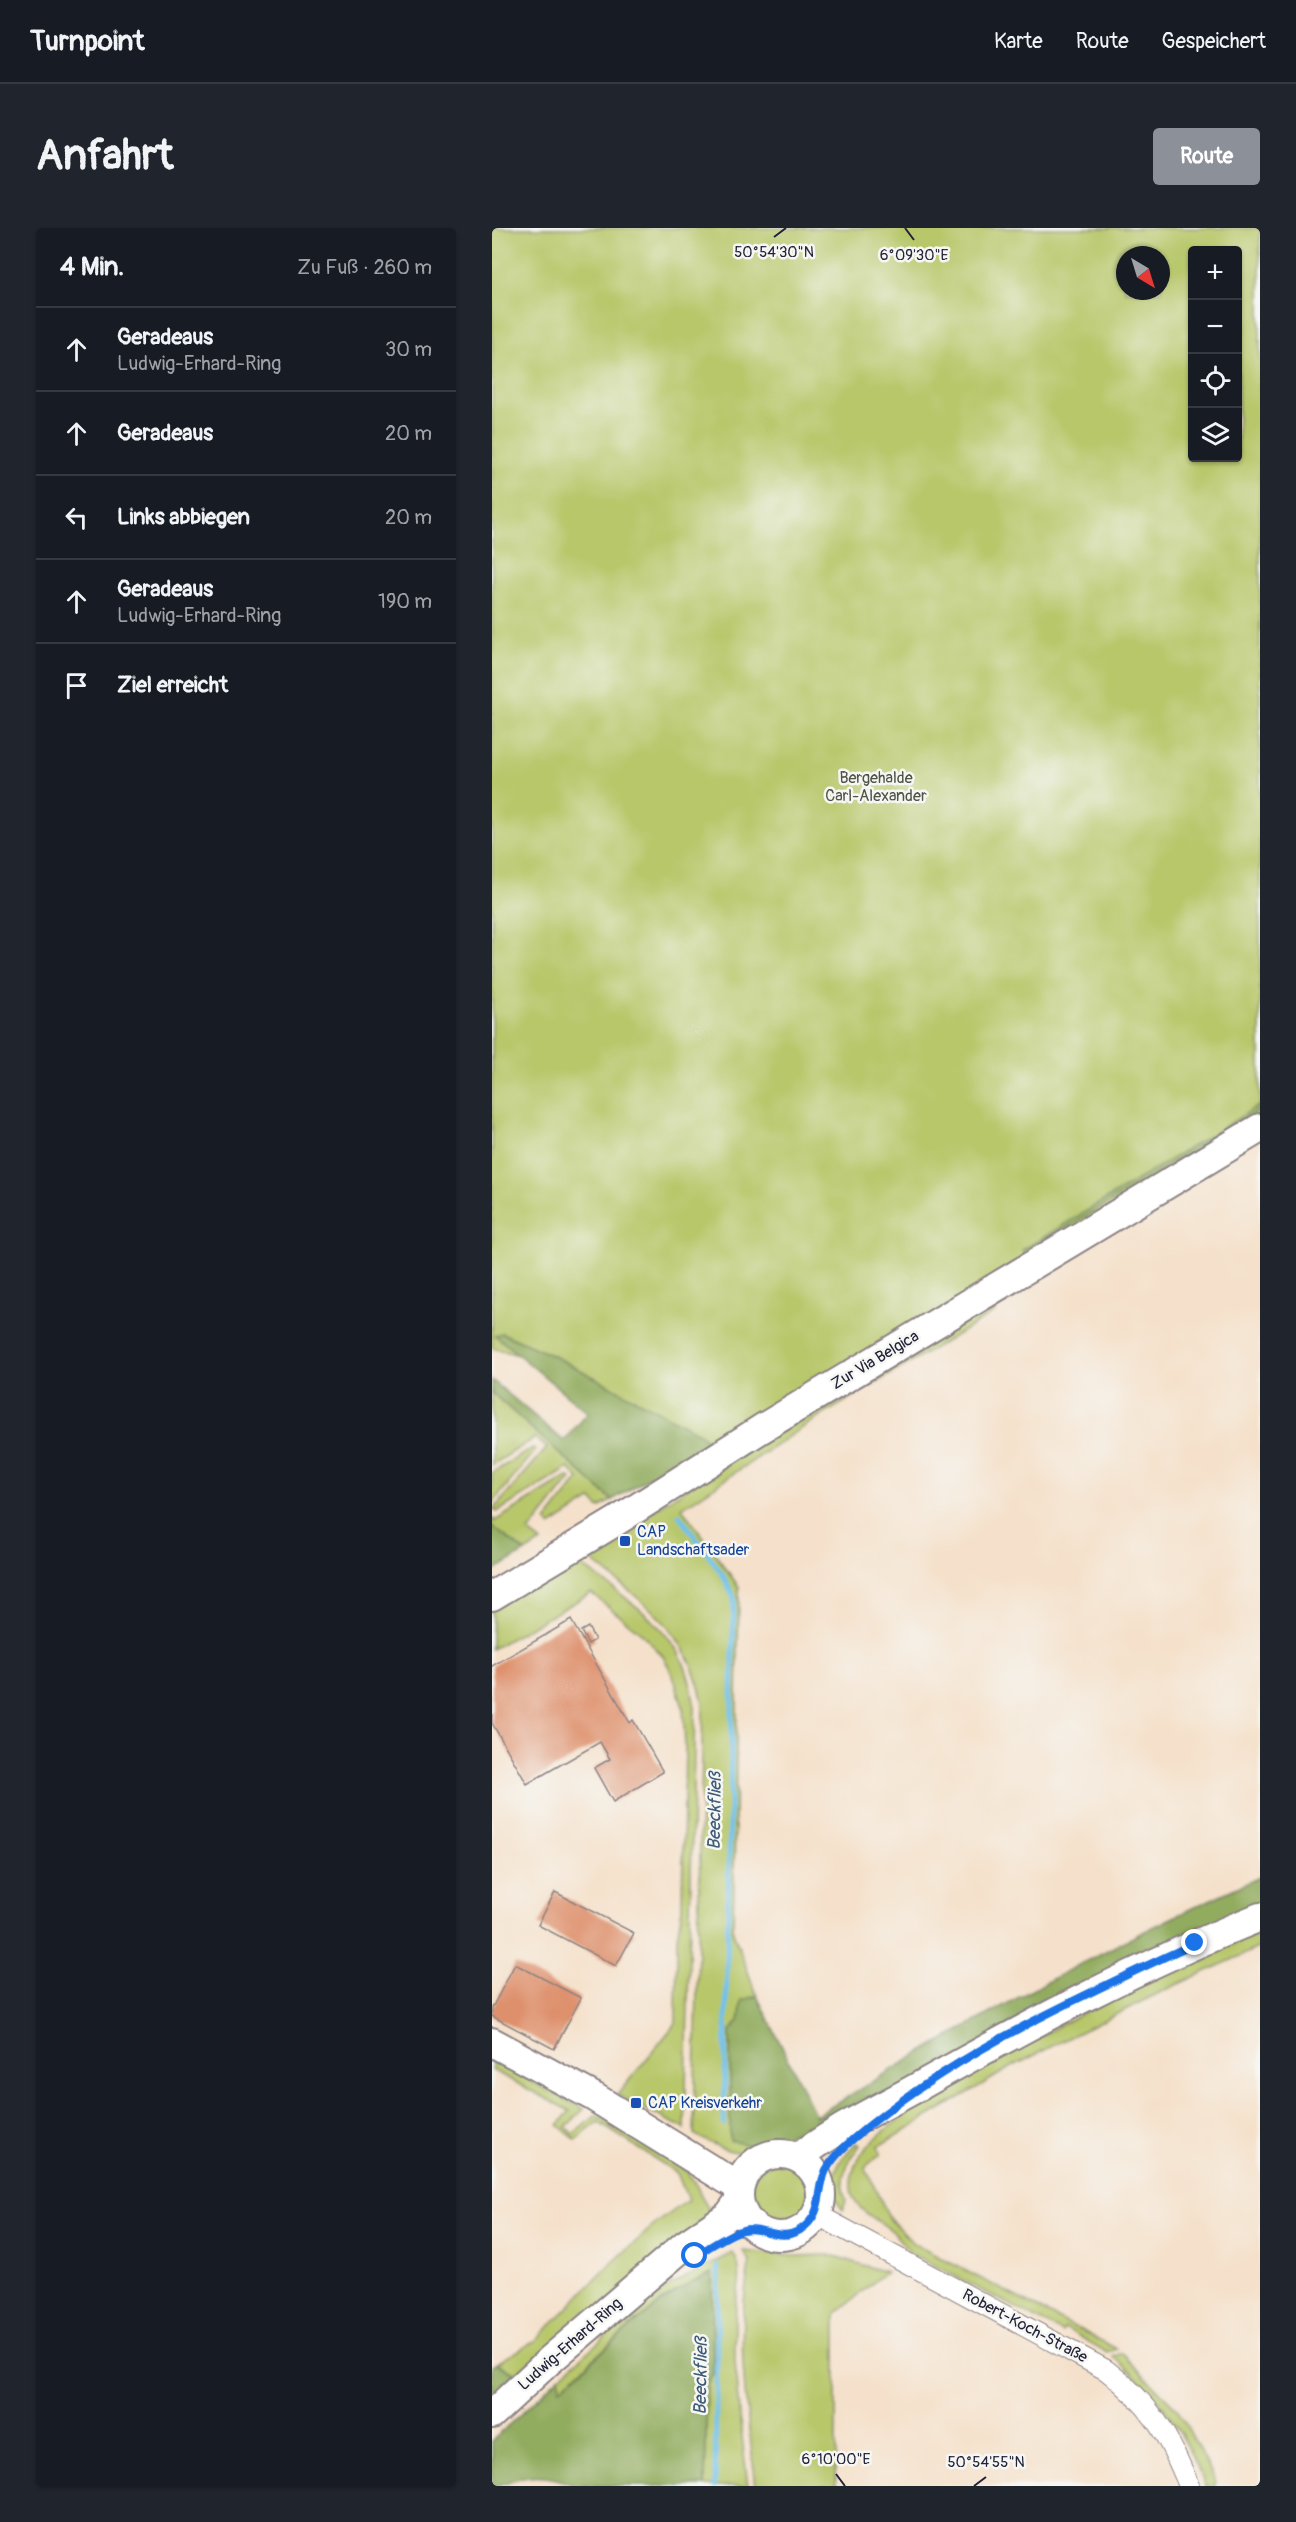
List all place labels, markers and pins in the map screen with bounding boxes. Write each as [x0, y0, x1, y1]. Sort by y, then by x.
place label: CAP Landschaftsader [637, 1522, 750, 1560]
marker: CAP Landschaftsader [618, 1534, 632, 1548]
place label: CAP Kreisverkehr [648, 2093, 762, 2113]
marker: CAP Kreisverkehr [629, 2096, 643, 2110]

